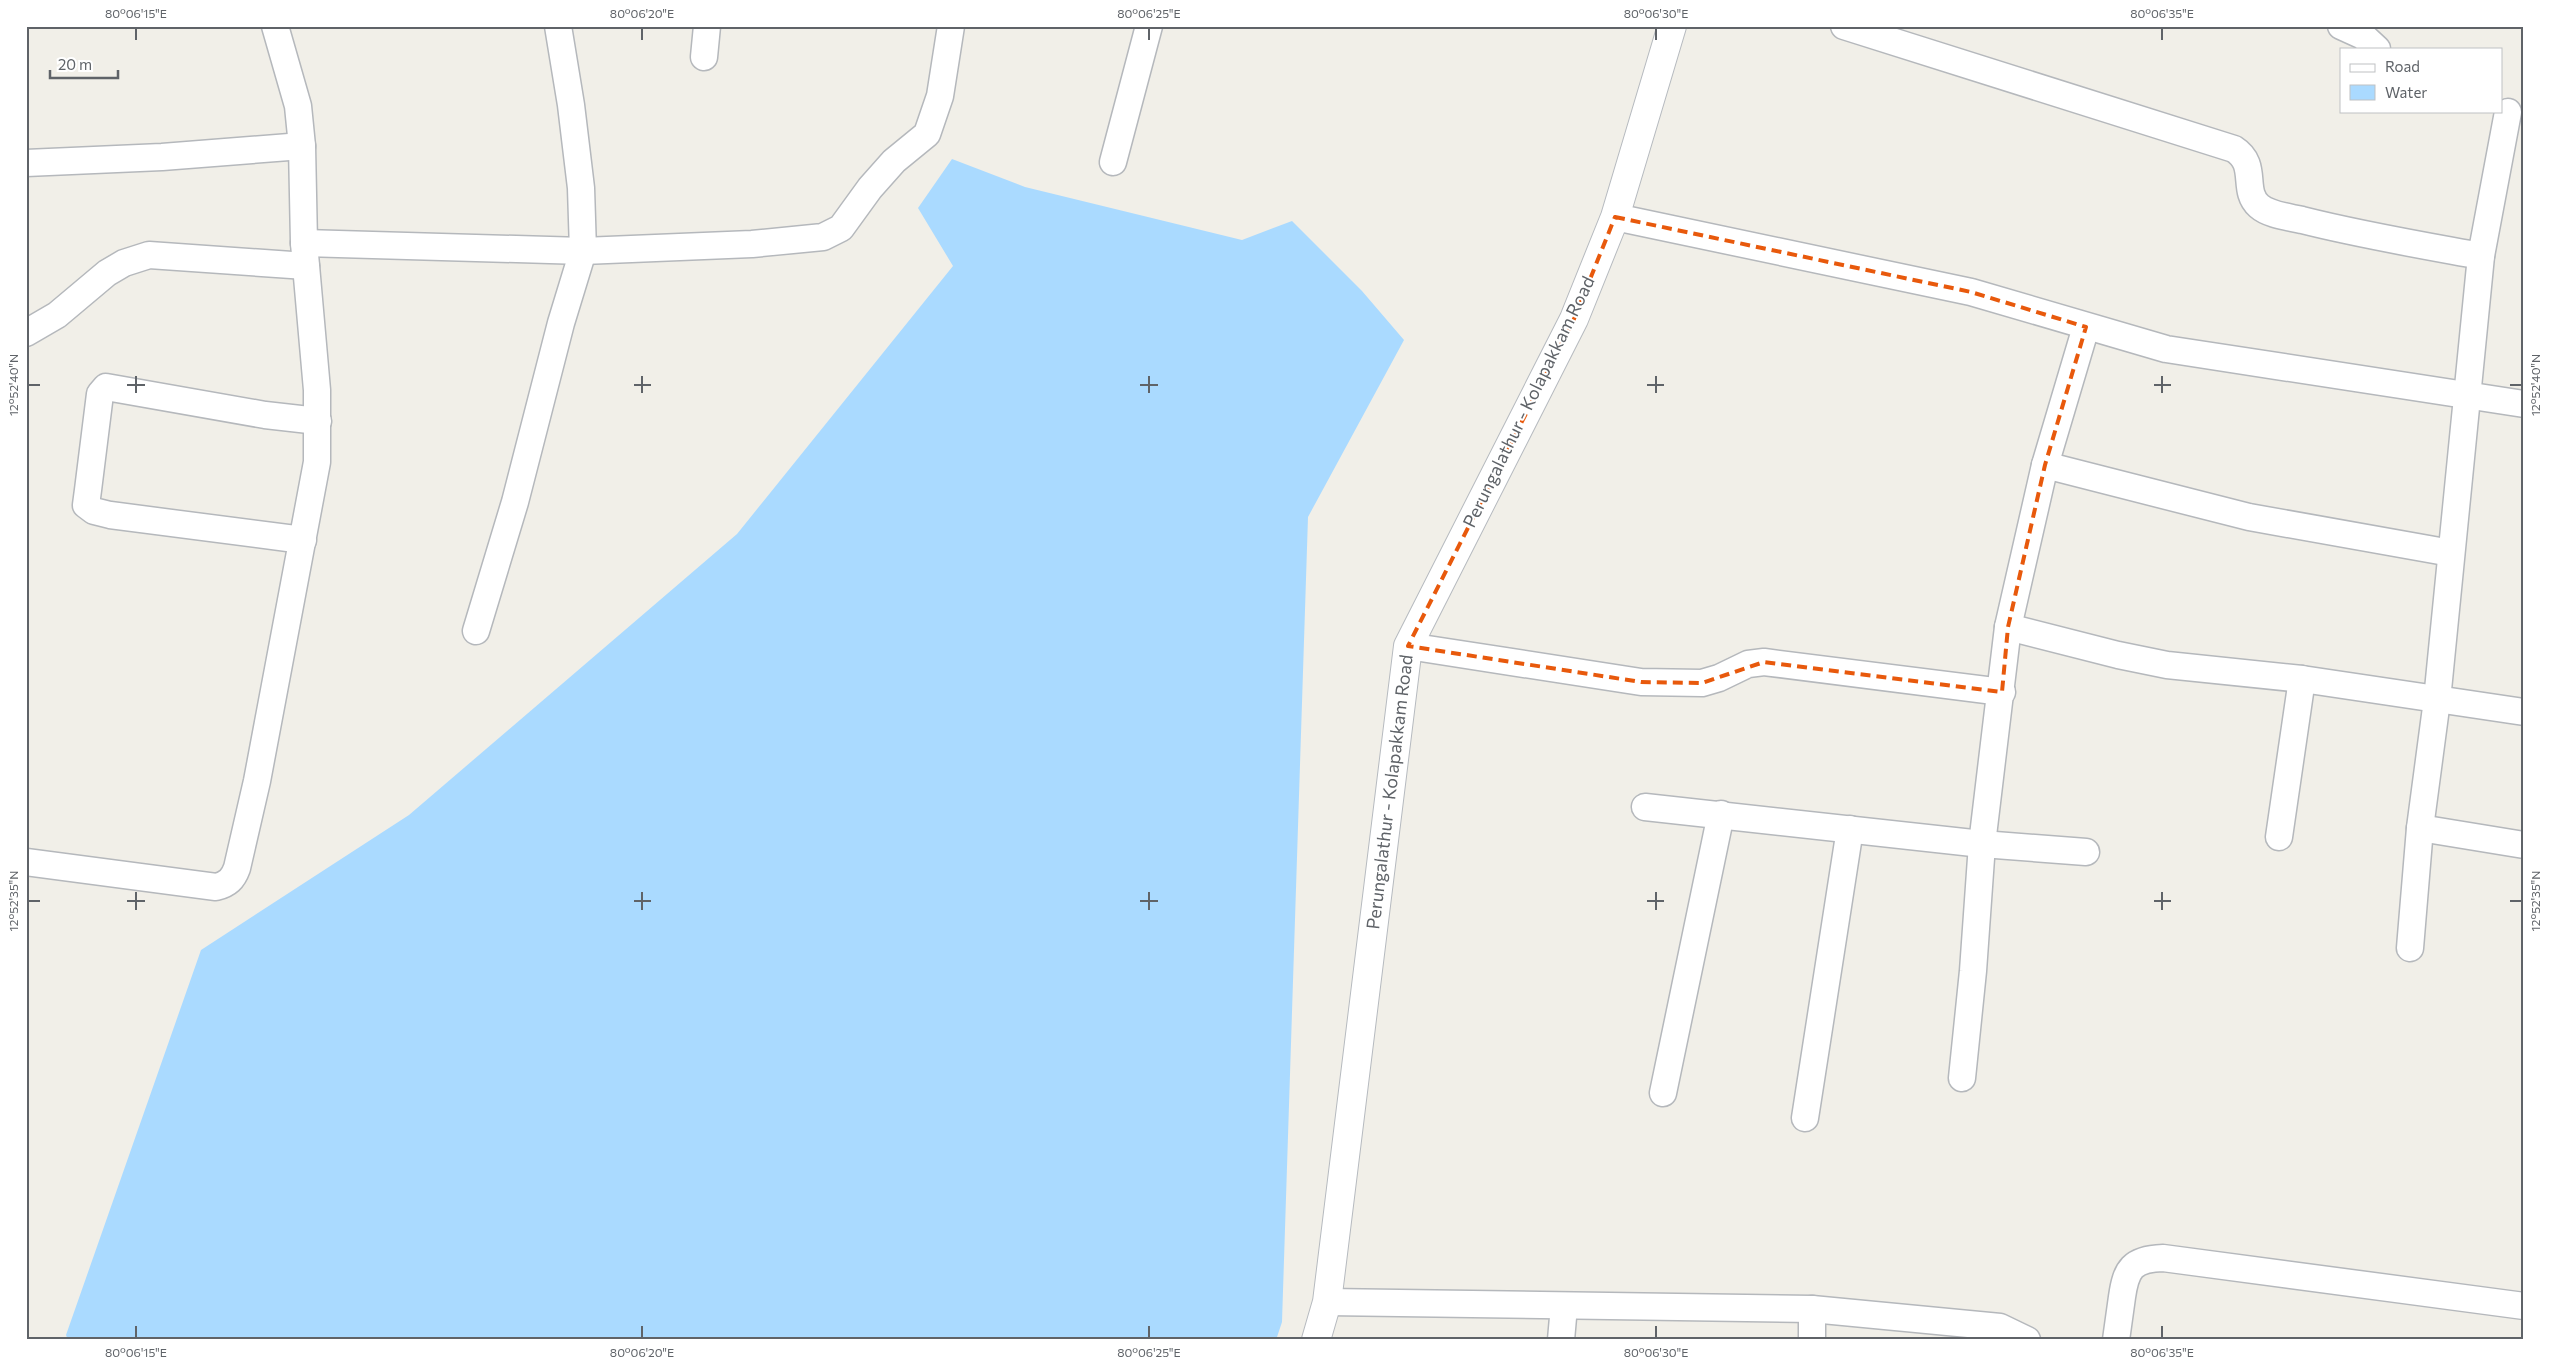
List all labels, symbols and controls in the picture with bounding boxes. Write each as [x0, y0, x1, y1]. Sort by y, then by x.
text: 80°06'15"E [105, 6, 167, 20]
text: 80°06'20"E [610, 6, 674, 20]
text: 80°06'25"E [1117, 6, 1181, 20]
text: 80°06'30"E [1624, 6, 1688, 20]
text: 80°06'35"E [2130, 6, 2194, 20]
scale bar [50, 48, 118, 80]
legend [2340, 48, 2502, 112]
text: 20 m [58, 55, 92, 73]
text: Road [2385, 57, 2420, 75]
text: Water [2385, 83, 2427, 101]
street label: Perungalathur - Kolapakkam Road [1458, 272, 1599, 531]
text: 12°52'40"N [6, 354, 20, 416]
text: 12°52'40"N [2528, 354, 2542, 416]
street label: Perungalathur - Kolapakkam Road [1361, 653, 1417, 931]
text: 12°52'35"N [6, 871, 20, 931]
text: 12°52'35"N [2528, 871, 2542, 931]
text: 80°06'15"E [105, 1345, 167, 1359]
text: 80°06'20"E [610, 1345, 674, 1359]
text: 80°06'25"E [1117, 1345, 1181, 1359]
text: 80°06'30"E [1624, 1345, 1688, 1359]
text: 80°06'35"E [2130, 1345, 2194, 1359]

